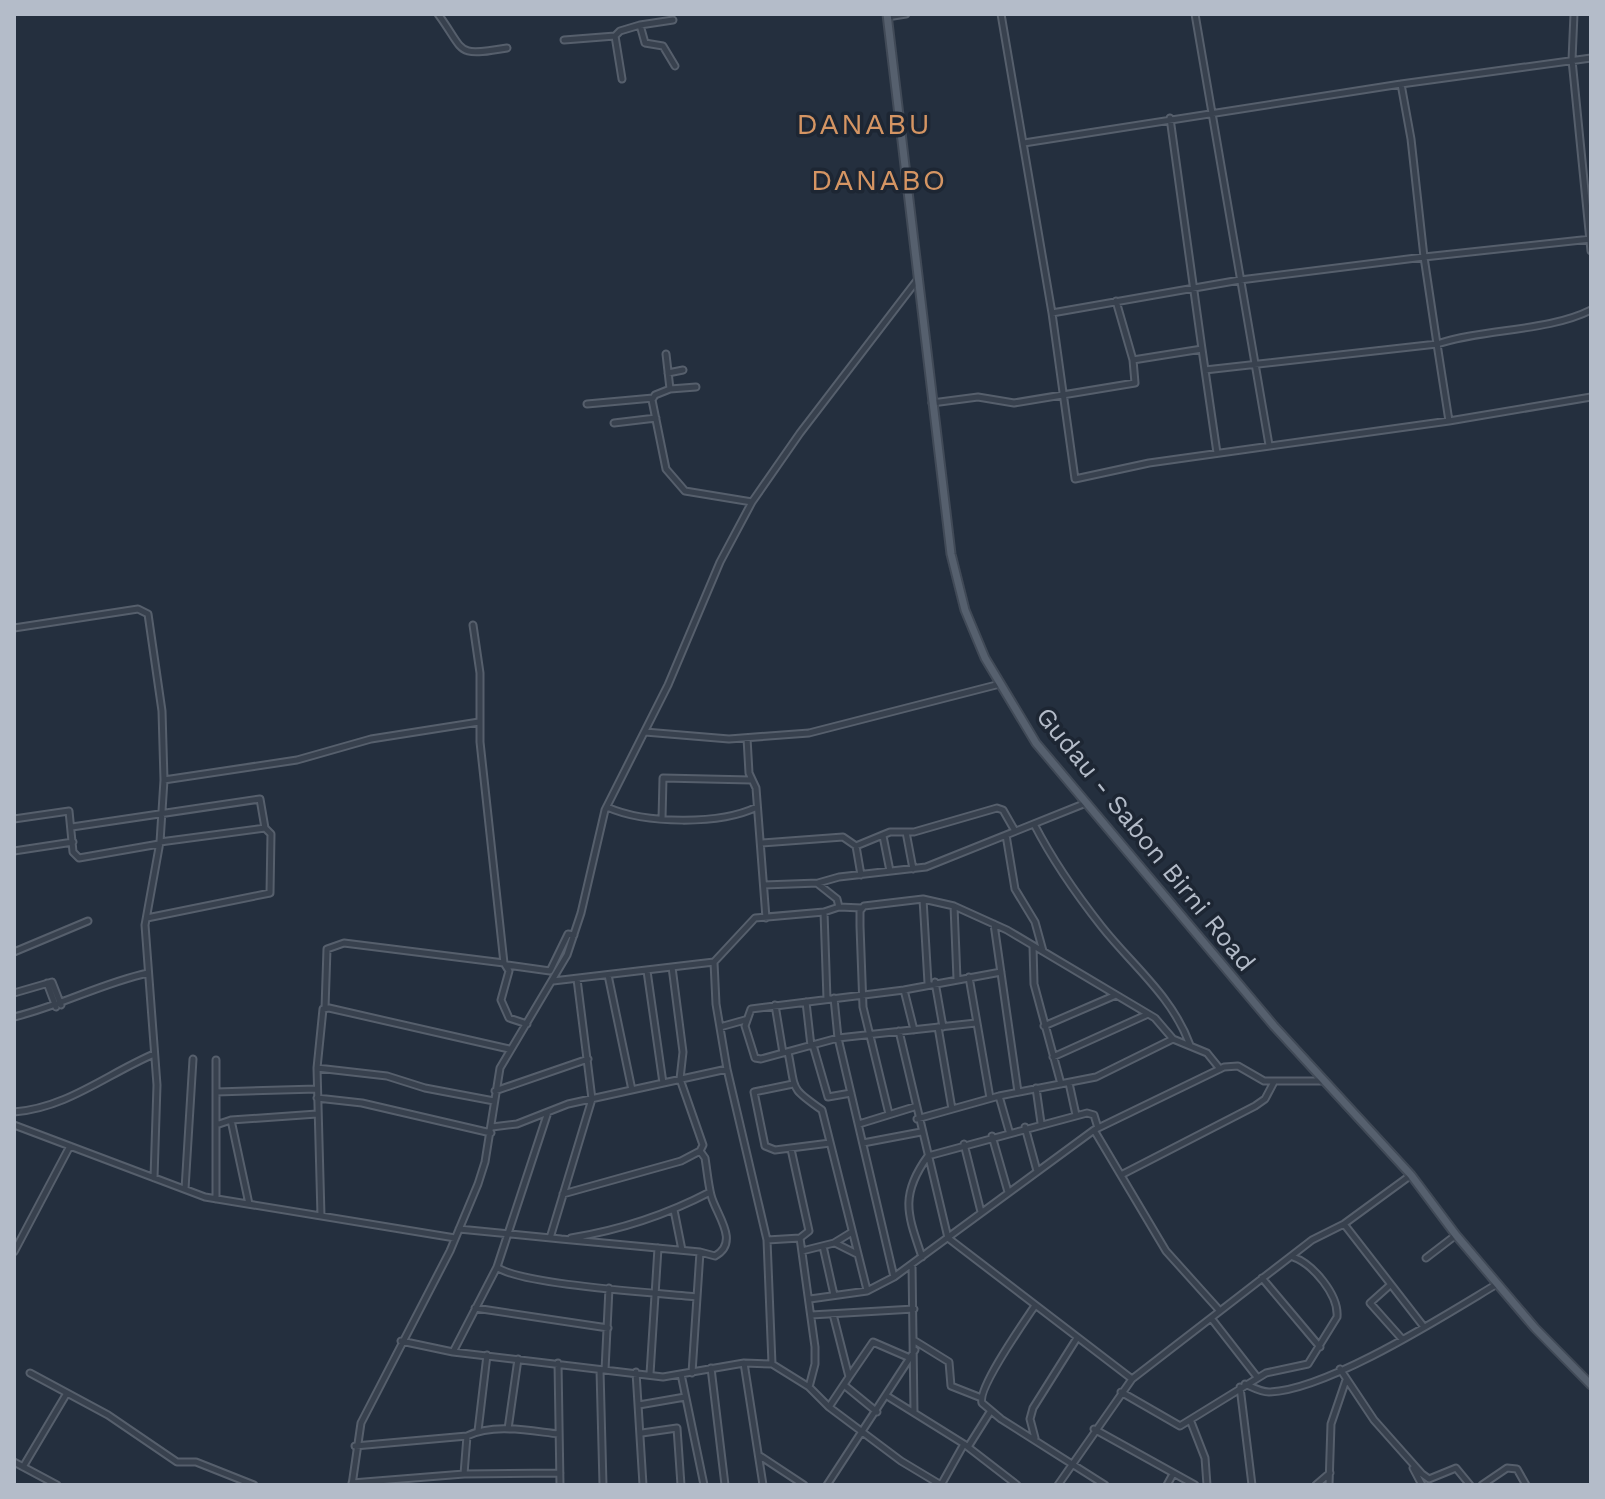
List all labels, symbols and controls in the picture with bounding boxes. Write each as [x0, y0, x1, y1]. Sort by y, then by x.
district label: DANABU [796, 106, 932, 141]
district label: DANABO [811, 162, 947, 197]
street label: Gudau - Sabon Birni Road [1030, 701, 1262, 977]

